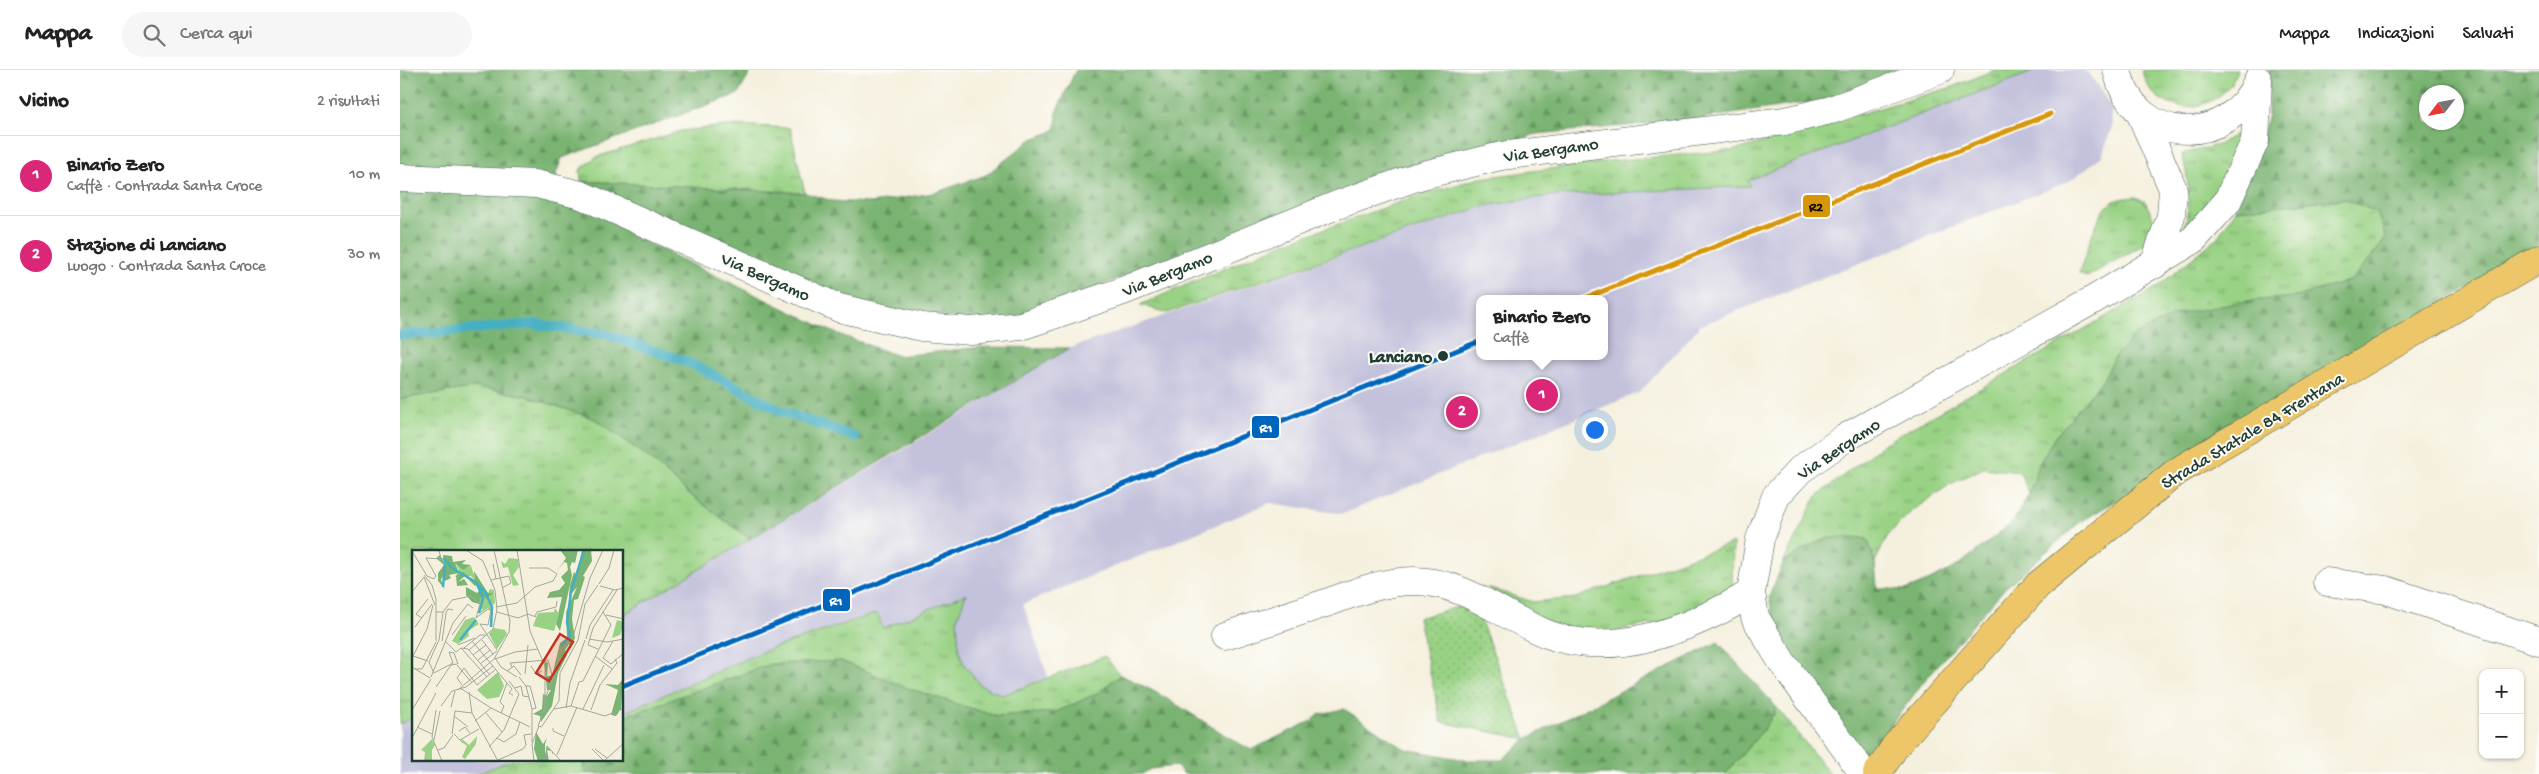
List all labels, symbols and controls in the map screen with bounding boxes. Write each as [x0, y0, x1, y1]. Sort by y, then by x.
search box [122, 12, 472, 57]
text: Mappa [25, 20, 92, 49]
icon: search [140, 21, 168, 49]
text: Cerca qui [180, 23, 253, 46]
text: Mappa [2279, 24, 2329, 45]
text: Indicazioni [2357, 24, 2435, 45]
text: Salvati [2463, 24, 2514, 45]
north arrow [2419, 85, 2464, 130]
text: Vicino [20, 90, 69, 115]
text: 2 risultati [317, 93, 380, 112]
street label: Via Bergamo [1502, 134, 1600, 169]
text: Binario Zero [67, 155, 164, 178]
text: 1 [33, 166, 39, 185]
text: 10 m [349, 166, 380, 185]
text: Caffè · Contrada Santa Croce [67, 178, 262, 197]
line badge: R2 [1802, 194, 1831, 218]
text: R2 [1808, 200, 1823, 217]
text: Stazione di Lanciano [67, 235, 226, 258]
text: 2 [32, 246, 40, 265]
text: 30 m [347, 246, 380, 265]
street label: Via Bergamo [1119, 248, 1216, 303]
street label: Via Bergamo [716, 249, 813, 307]
text: Luogo · Contrada Santa Croce [67, 258, 266, 277]
popup [1476, 295, 1608, 360]
text: Binario Zero [1493, 307, 1591, 330]
text: Caffè [1493, 330, 1529, 349]
place label: Lanciano [1369, 348, 1433, 369]
marker: Lanciano [1436, 349, 1450, 363]
street label: Strada Statale 84 Frentana [2158, 369, 2349, 495]
pin: 1 [1526, 376, 1558, 414]
pin: 2 [1446, 393, 1478, 431]
line badge: R1 [1251, 415, 1280, 439]
street label: Via Bergamo [1793, 415, 1885, 486]
your location [1582, 417, 1608, 443]
text: R1 [1259, 421, 1273, 438]
inset map [412, 550, 624, 762]
line badge: R1 [822, 588, 851, 612]
text: R1 [829, 594, 843, 611]
map controls [2479, 669, 2524, 759]
button: + [2479, 669, 2524, 714]
button: − [2479, 714, 2524, 759]

